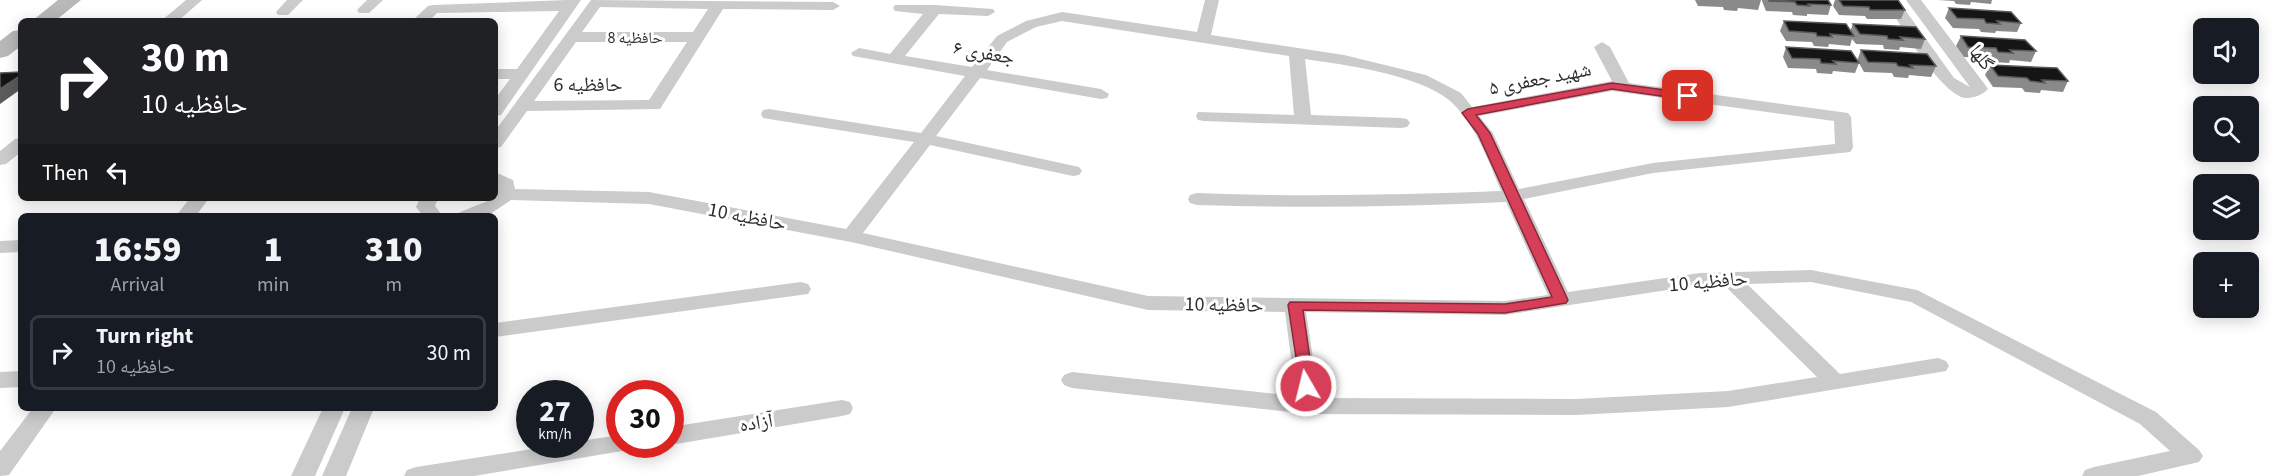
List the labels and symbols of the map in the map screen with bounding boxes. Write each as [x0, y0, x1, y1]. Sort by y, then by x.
street label: حافظیه 8 [607, 27, 663, 49]
street label: جعفری ۶ [951, 34, 1017, 72]
street label: گلها [1962, 39, 2000, 76]
street label: شهید جعفری ۵ [1487, 55, 1594, 103]
pin [1662, 70, 1713, 121]
street label: حافظیه 6 [554, 71, 623, 99]
street label: حافظیه 10 [705, 196, 788, 238]
street label: حافظیه 10 [1668, 265, 1749, 299]
street label: حافظیه 10 [1184, 290, 1264, 320]
position arrow [1274, 354, 1338, 418]
speed limit sign: 30 [606, 380, 684, 458]
street label: آزاده [737, 406, 776, 439]

